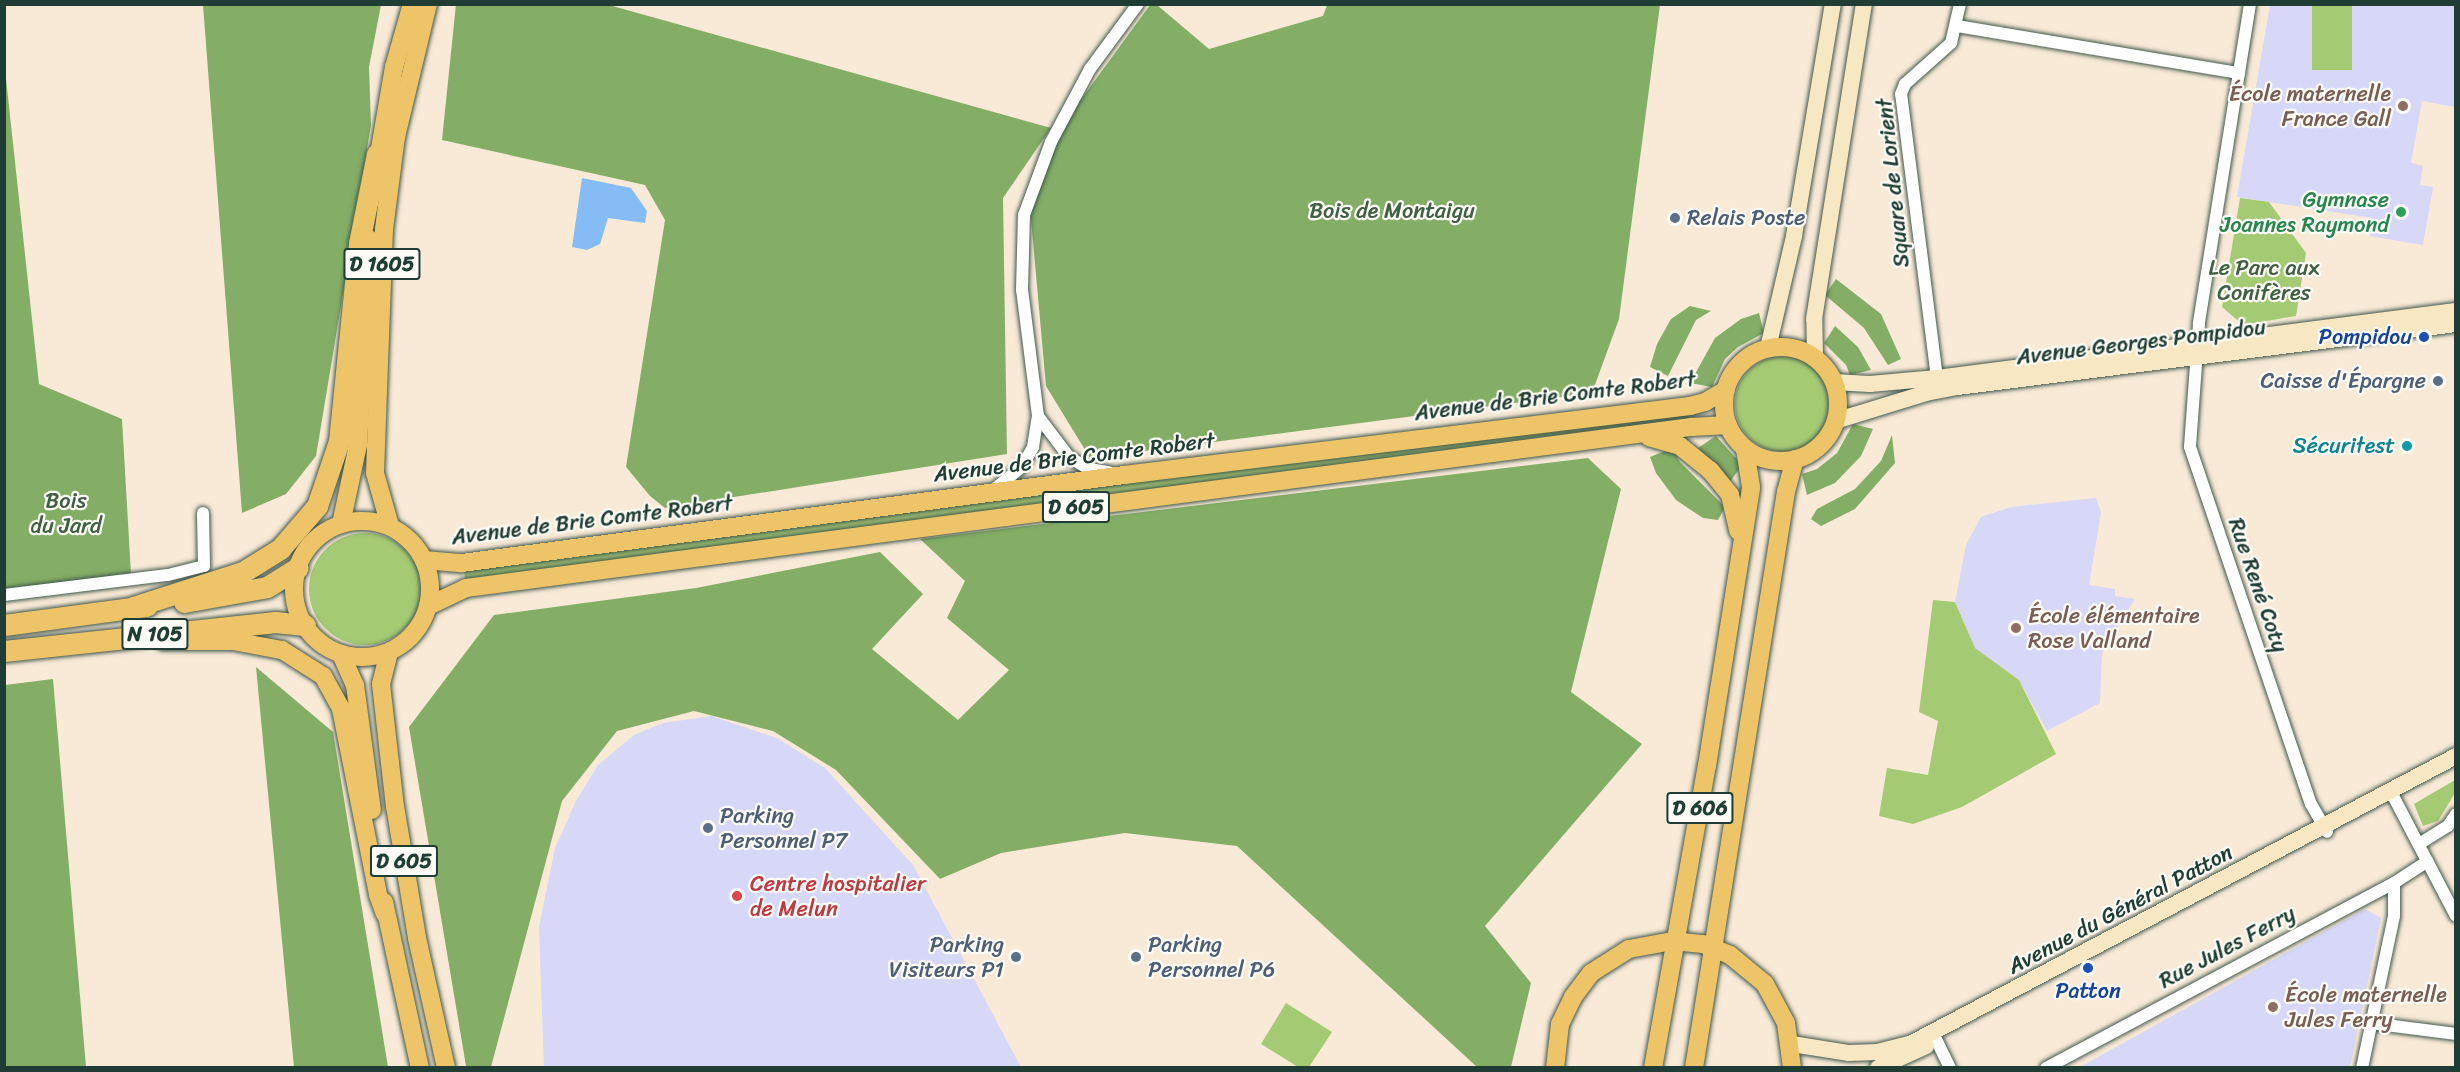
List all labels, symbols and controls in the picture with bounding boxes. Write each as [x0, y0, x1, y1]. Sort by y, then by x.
place label: École maternelle France Gall [2229, 80, 2391, 132]
street label: Square de Lorient [1871, 98, 1915, 268]
marker: École maternelle France Gall [2396, 99, 2410, 113]
place label: Gymnase Joannes Raymond [2220, 186, 2389, 237]
park label: Bois de Montaigu [1309, 198, 1475, 224]
place label: Relais Poste [1687, 205, 1806, 231]
marker: Gymnase Joannes Raymond [2394, 205, 2408, 219]
marker: Relais Poste [1668, 211, 1682, 225]
road number: D 1605 [343, 246, 421, 282]
park label: Le Parc aux Conifères [2208, 254, 2320, 306]
street label: Avenue Georges Pompidou [2015, 314, 2267, 370]
place label: Pompidou [2319, 324, 2412, 350]
marker: Pompidou [2417, 330, 2431, 344]
street label: Avenue de Brie Comte Robert [1412, 366, 1698, 426]
place label: Caisse d'Épargne [2261, 368, 2426, 394]
marker: Caisse d'Épargne [2431, 374, 2445, 388]
street label: Avenue de Brie Comte Robert [931, 427, 1217, 487]
place label: Sécuritest [2293, 433, 2395, 459]
marker: Sécuritest [2400, 439, 2414, 453]
park label: Bois du Jard [30, 487, 102, 538]
road number: D 605 [1042, 489, 1110, 525]
street label: Avenue de Brie Comte Robert [449, 490, 735, 550]
street label: Rue René Coty [2222, 514, 2294, 656]
place label: École élémentaire Rose Valland [2028, 602, 2202, 654]
road number: N 105 [120, 616, 190, 652]
marker: École élémentaire Rose Valland [2009, 621, 2023, 635]
road number: D 606 [1666, 790, 1734, 826]
place label: Parking Personnel P7 [720, 802, 847, 854]
marker: Parking Personnel P7 [701, 821, 715, 835]
street label: Avenue du Général Patton [2003, 838, 2237, 980]
road number: D 605 [370, 843, 438, 879]
place label: Centre hospitalier de Melun [750, 870, 926, 921]
marker: Centre hospitalier de Melun [728, 887, 746, 905]
street label: Rue Jules Ferry [2154, 900, 2300, 994]
place label: Parking Visiteurs P1 [889, 931, 1004, 982]
place label: Parking Personnel P6 [1148, 931, 1275, 982]
marker: Parking Visiteurs P1 [1009, 950, 1023, 964]
marker: Parking Personnel P6 [1129, 950, 1143, 964]
marker: Patton [2081, 961, 2095, 975]
place label: Patton [2055, 978, 2121, 1004]
place label: École maternelle Jules Ferry [2285, 981, 2447, 1032]
marker: École maternelle Jules Ferry [2266, 1000, 2280, 1014]

